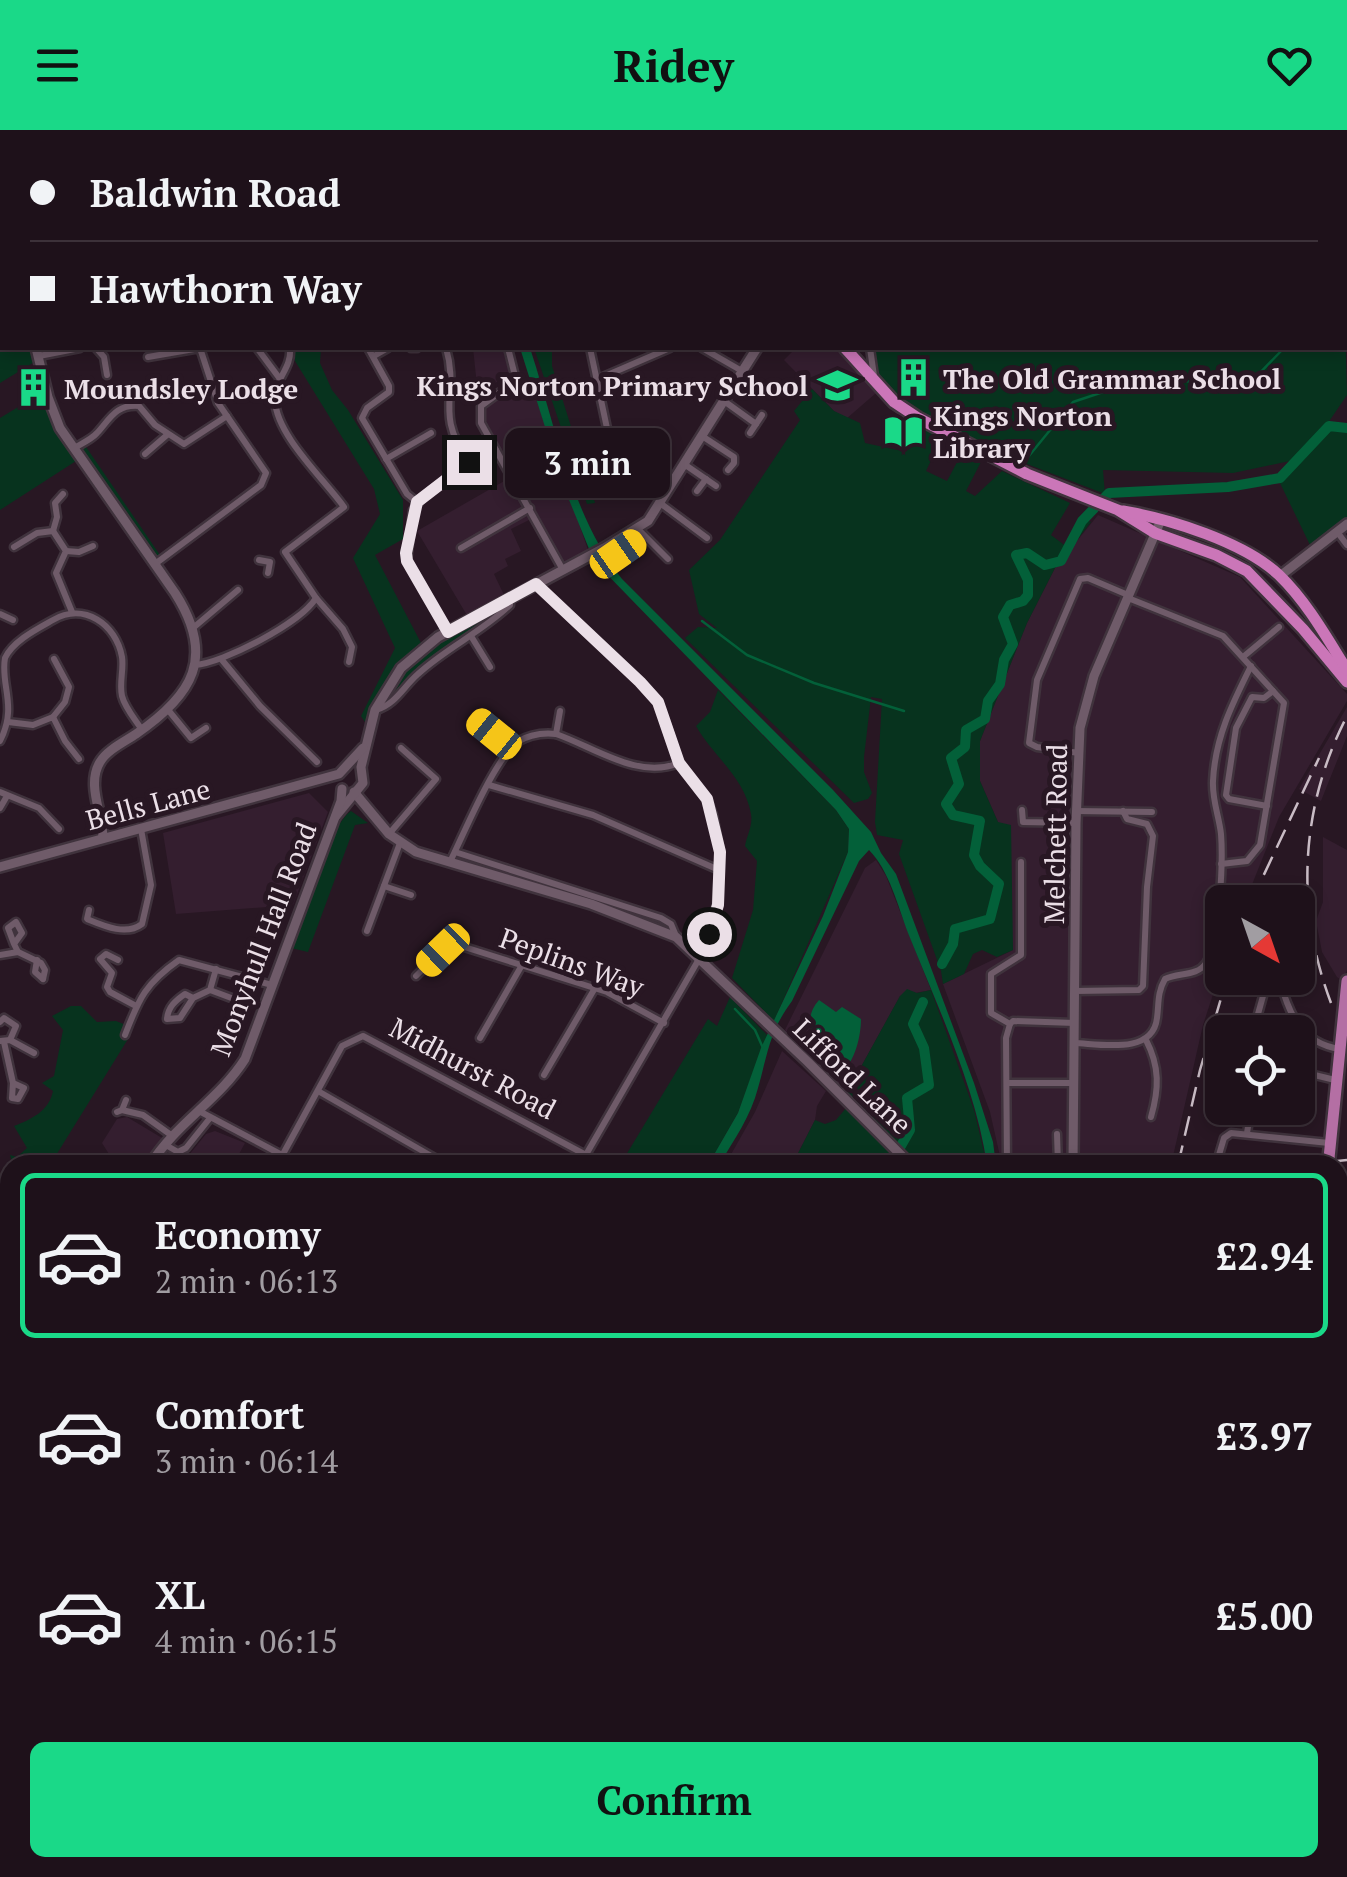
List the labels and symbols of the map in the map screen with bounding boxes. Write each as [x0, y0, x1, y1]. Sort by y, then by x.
building icon: The Old Grammar School [892, 357, 934, 399]
place label: The Old Grammar School [943, 360, 1281, 397]
school or university icon: Kings Norton Primary School [817, 364, 859, 406]
building icon: Moundsley Lodge [13, 367, 55, 409]
place label: Kings Norton Primary School [417, 367, 808, 404]
place label: Moundsley Lodge [64, 370, 298, 407]
place label: Kings Norton Library [933, 397, 1112, 466]
library icon: Kings Norton Library [882, 410, 924, 452]
callout: 3 min [504, 427, 669, 497]
route end [447, 440, 492, 485]
car [585, 525, 651, 583]
car [461, 703, 527, 765]
street label: Melchett Road [1035, 743, 1075, 925]
street label: Bells Lane [82, 770, 214, 838]
street label: Monyhull Hall Road [201, 817, 325, 1061]
north arrow [1205, 885, 1315, 995]
route start [687, 912, 732, 957]
car [411, 918, 475, 982]
street label: Peplins Way [495, 919, 650, 1005]
street label: Midhurst Road [383, 1009, 563, 1127]
street label: Lifford Lane [786, 1010, 920, 1142]

